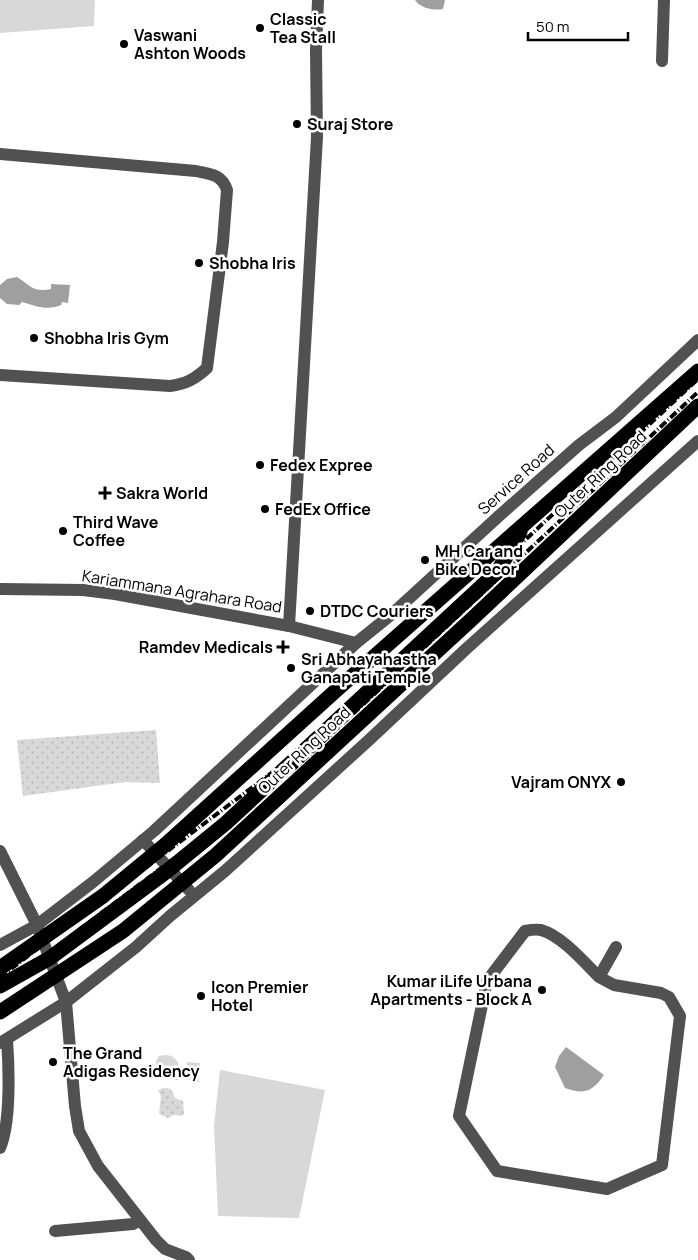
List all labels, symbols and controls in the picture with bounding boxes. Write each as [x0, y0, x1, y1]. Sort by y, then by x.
place label: Classic Tea Stall [270, 8, 336, 48]
scale bar [528, 10, 628, 42]
text: 50 m [536, 16, 570, 37]
marker: Classic Tea Stall [254, 22, 266, 34]
place label: Vaswani Ashton Woods [134, 24, 246, 64]
marker: Vaswani Ashton Woods [118, 38, 130, 50]
place label: Suraj Store [307, 113, 394, 135]
marker: Suraj Store [291, 118, 303, 130]
place label: Shobha Iris [209, 252, 296, 274]
marker: Shobha Iris [193, 257, 205, 269]
place label: Shobha Iris Gym [44, 327, 169, 349]
marker: Shobha Iris Gym [28, 332, 40, 344]
street label: Outer Ring Road [549, 425, 651, 523]
street label: Service Road [473, 439, 559, 519]
place label: Fedex Expree [270, 454, 373, 476]
marker: Fedex Expree [254, 459, 266, 471]
place label: Sakra World [116, 482, 208, 504]
marker: Sakra World [98, 486, 112, 500]
place label: FedEx Office [275, 498, 371, 520]
marker: FedEx Office [259, 503, 271, 515]
place label: Third Wave Coffee [73, 511, 159, 551]
marker: Third Wave Coffee [57, 525, 69, 537]
place label: MH Car and Bike Decor [435, 540, 523, 580]
marker: MH Car and Bike Decor [419, 554, 431, 566]
street label: Kariammana Agrahara Road [80, 564, 284, 618]
place label: DTDC Couriers [320, 600, 434, 622]
marker: DTDC Couriers [304, 605, 316, 617]
place label: Ramdev Medicals [139, 636, 273, 658]
marker: Ramdev Medicals [277, 641, 289, 653]
place label: Sri Abhayahastha Ganapati Temple [301, 648, 437, 688]
marker: Sri Abhayahastha Ganapati Temple [285, 662, 297, 674]
street label: Outer Ring Road [253, 701, 355, 799]
place label: Vajram ONYX [511, 771, 612, 793]
marker: Vajram ONYX [615, 776, 627, 788]
place label: Kumar iLife Urbana Apartments - Block A [370, 970, 532, 1010]
place label: Icon Premier Hotel [211, 976, 308, 1016]
marker: Kumar iLife Urbana Apartments - Block A [536, 984, 548, 996]
marker: Icon Premier Hotel [195, 990, 207, 1002]
place label: The Grand Adigas Residency [63, 1042, 199, 1082]
marker: The Grand Adigas Residency [47, 1056, 59, 1068]

